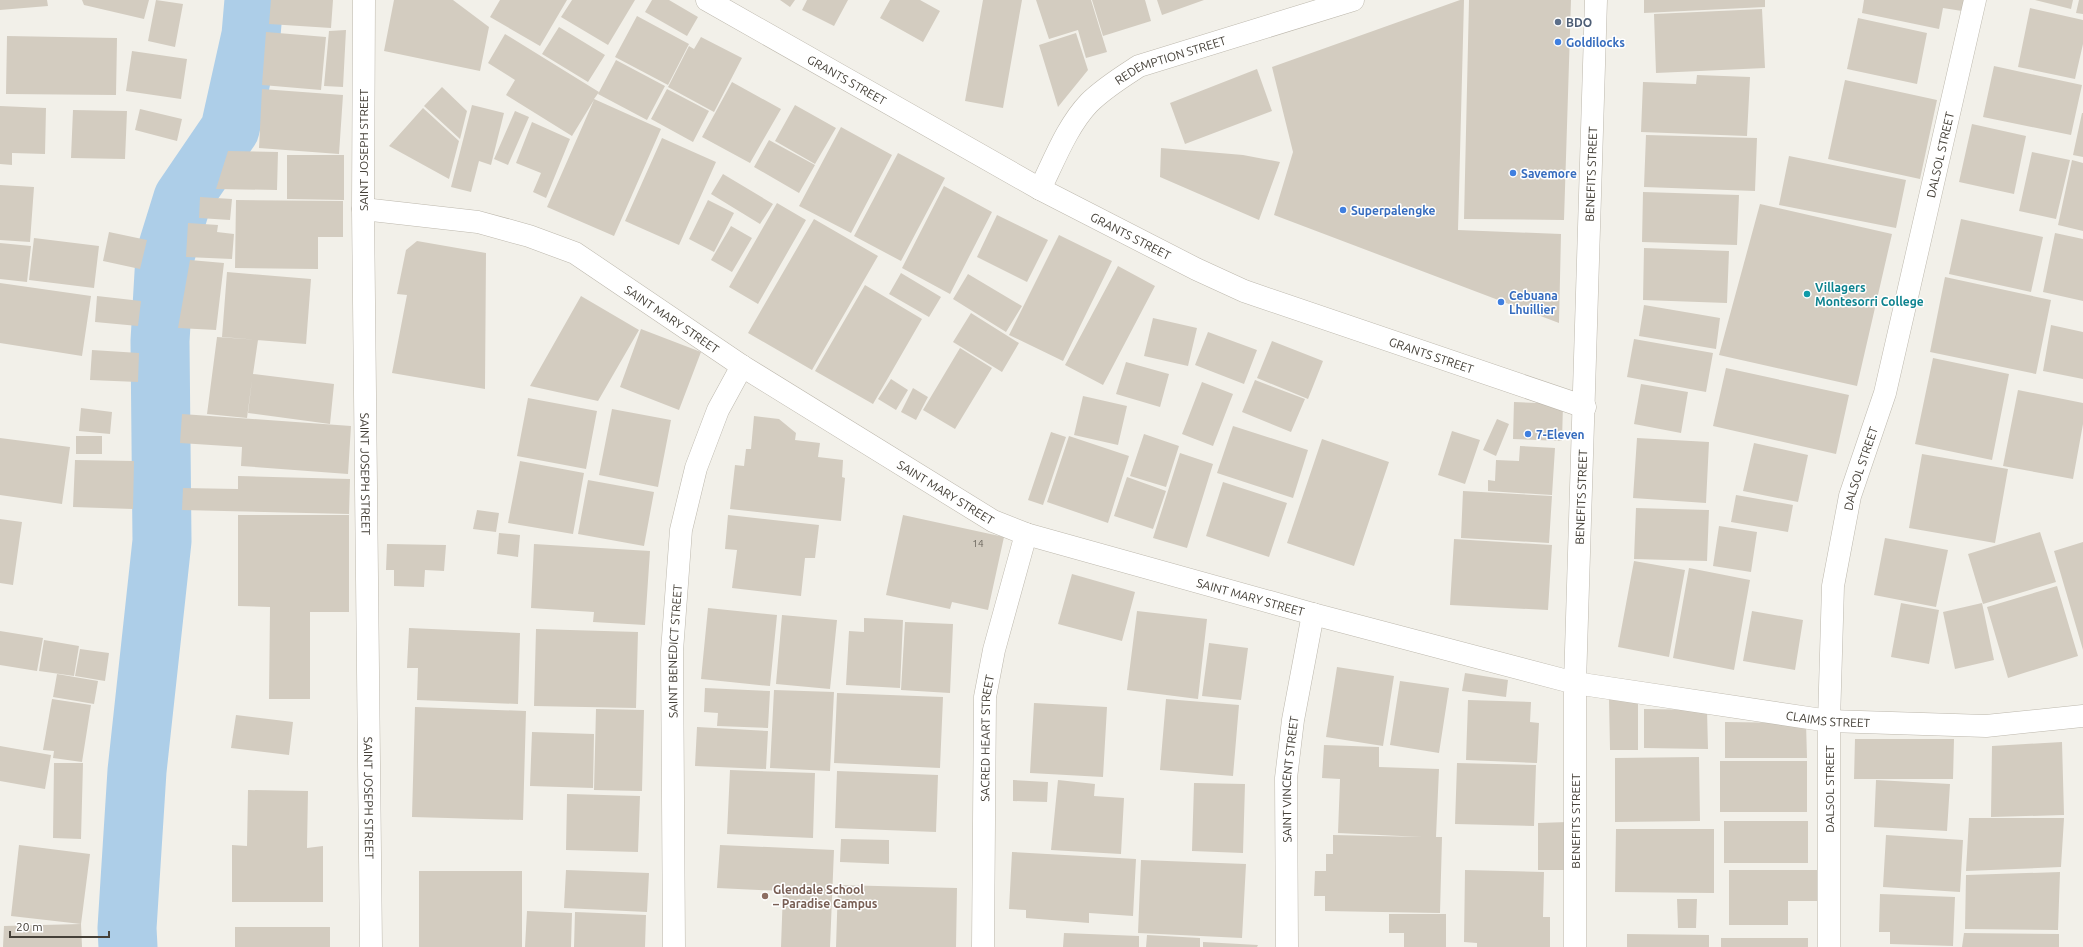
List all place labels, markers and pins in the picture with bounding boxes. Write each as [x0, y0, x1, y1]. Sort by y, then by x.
place label: BDO [1566, 16, 1592, 29]
marker: BDO [1553, 17, 1563, 27]
place label: Goldilocks [1566, 36, 1625, 49]
marker: Goldilocks [1553, 37, 1563, 47]
place label: Savemore [1521, 167, 1577, 180]
marker: Savemore [1508, 168, 1518, 178]
place label: Superpalengke [1351, 204, 1436, 217]
marker: Superpalengke [1338, 205, 1348, 215]
place label: Villagers Montesorri College [1815, 281, 1924, 308]
place label: Cebuana Lhuillier [1509, 289, 1558, 316]
marker: Villagers Montesorri College [1802, 289, 1812, 299]
marker: Cebuana Lhuillier [1496, 297, 1506, 307]
place label: 7-Eleven [1536, 428, 1585, 441]
marker: 7-Eleven [1523, 429, 1533, 439]
place label: Glendale School – Paradise Campus [773, 883, 878, 910]
marker: Glendale School – Paradise Campus [760, 891, 770, 901]

